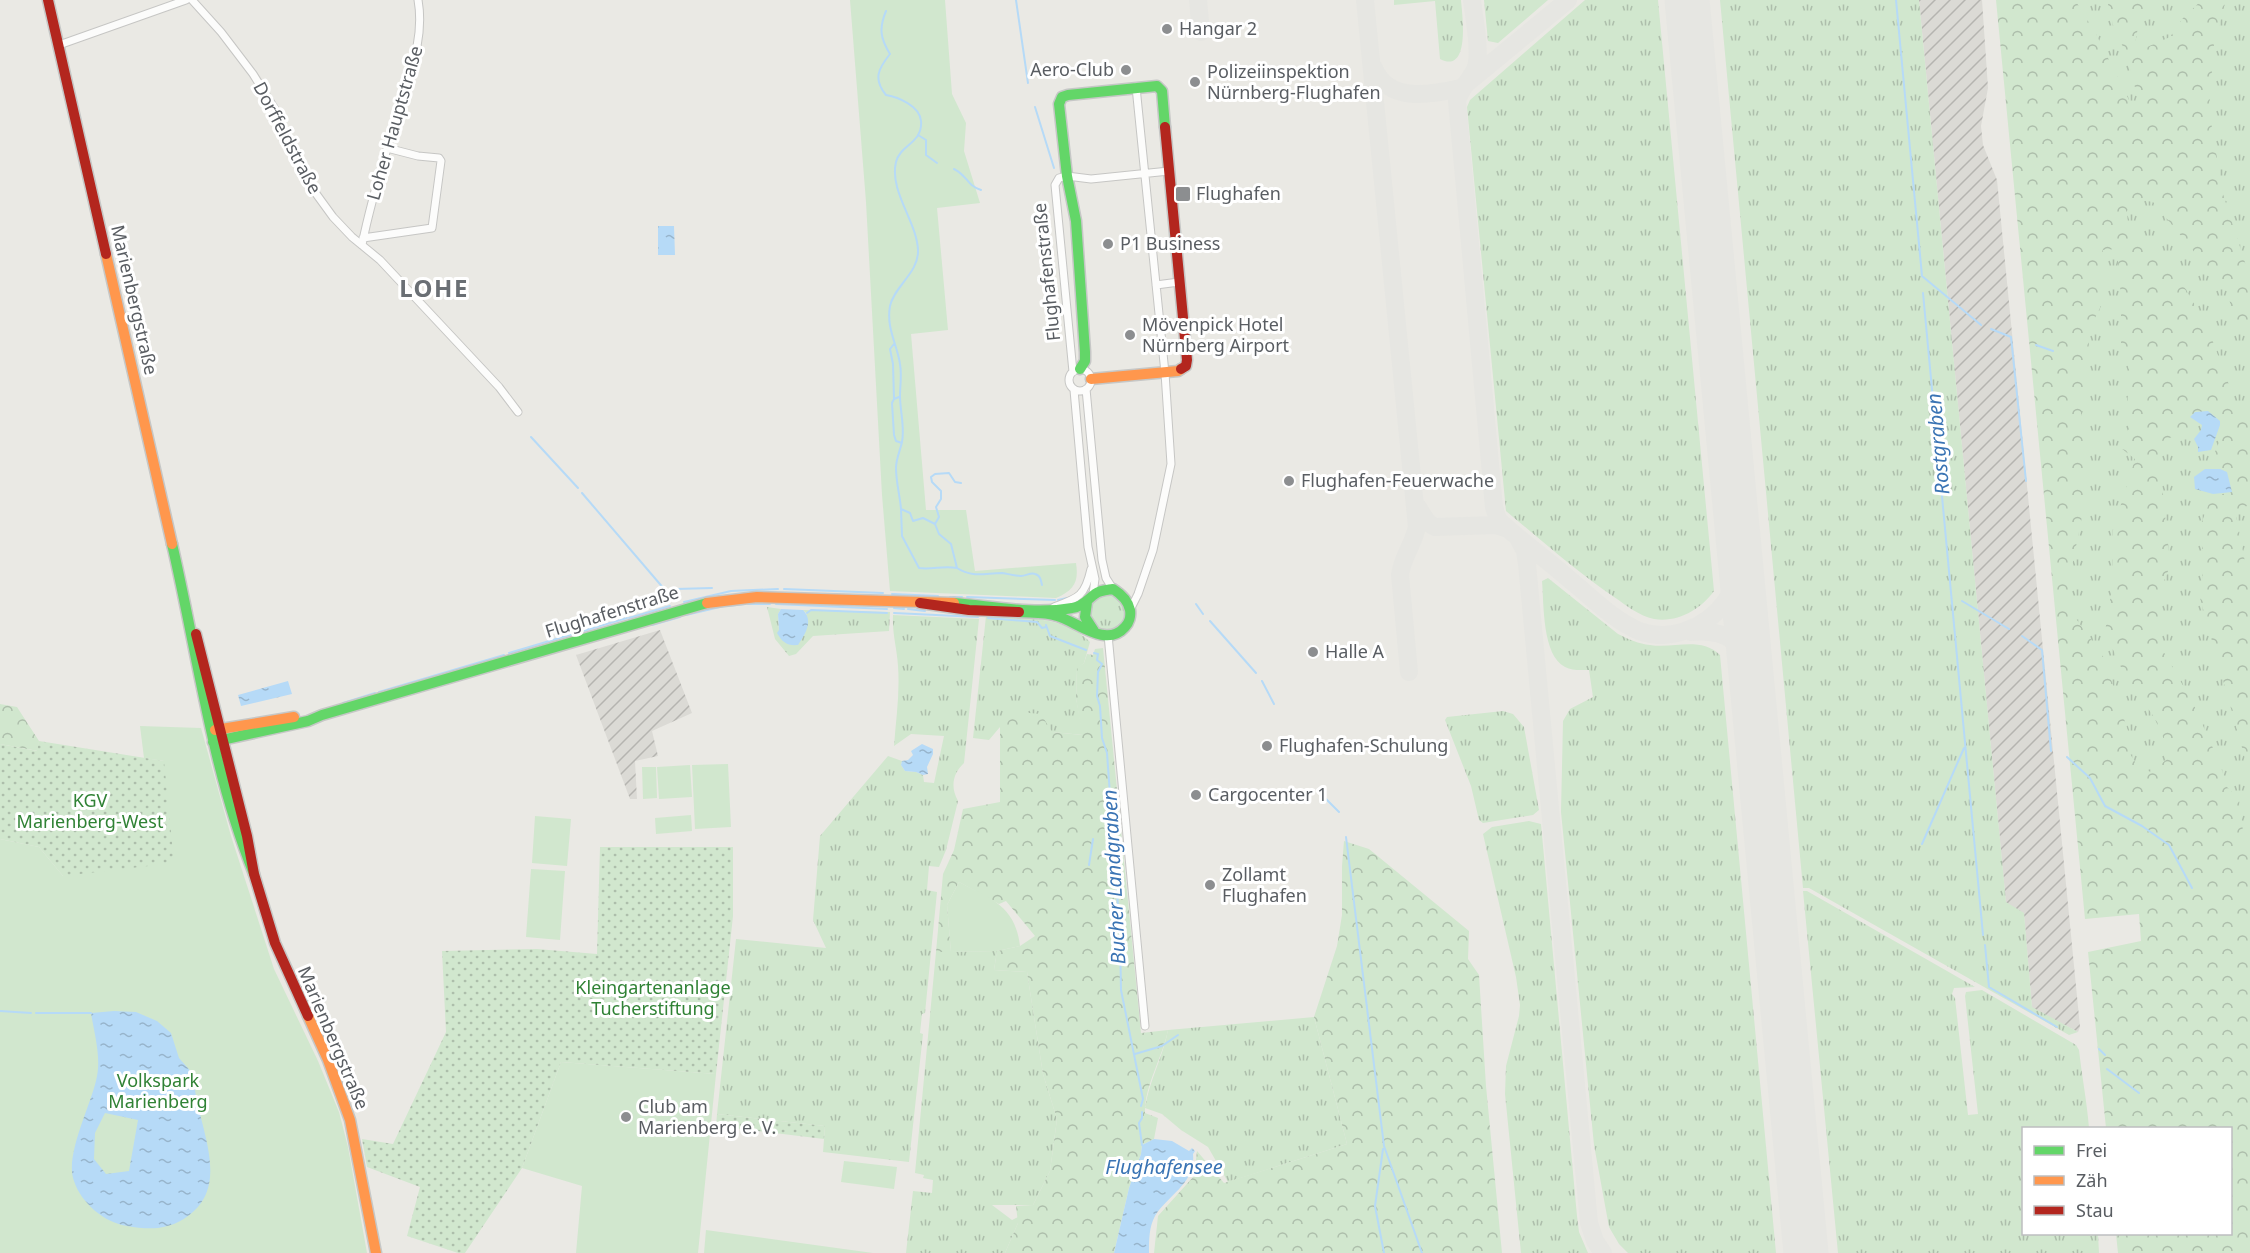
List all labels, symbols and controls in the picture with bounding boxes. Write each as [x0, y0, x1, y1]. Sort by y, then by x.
place label: Hangar 2 [1179, 16, 1257, 40]
marker: Hangar 2 [1160, 22, 1174, 36]
street label: Loher Hauptstraße [360, 43, 428, 203]
place label: Aero-Club [1030, 57, 1114, 81]
place label: Polizeiinspektion Nürnberg-Flughafen [1207, 59, 1381, 104]
marker: Aero-Club [1119, 63, 1133, 77]
marker: Polizeiinspektion Nürnberg-Flughafen [1188, 75, 1202, 89]
street label: Dorffeldstraße [248, 77, 327, 198]
place label: Flughafen [1196, 181, 1281, 205]
marker: Flughafen [1174, 185, 1192, 203]
street label: Flughafenstraße [1027, 202, 1065, 342]
street label: Marienbergstraße [106, 222, 164, 377]
place label: P1 Business [1120, 231, 1220, 255]
marker: P1 Business [1101, 237, 1115, 251]
district label: LOHE [399, 271, 469, 304]
place label: Mövenpick Hotel Nürnberg Airport [1142, 312, 1290, 357]
marker: Mövenpick Hotel Nürnberg Airport [1123, 328, 1137, 342]
water label: Rostgraben [1920, 392, 1955, 496]
place label: Flughafen-Feuerwache [1301, 468, 1494, 492]
marker: Flughafen-Feuerwache [1282, 474, 1296, 488]
street label: Flughafenstraße [542, 579, 682, 643]
place label: Halle A [1325, 639, 1385, 663]
marker: Halle A [1306, 645, 1320, 659]
place label: Flughafen-Schulung [1279, 733, 1448, 757]
marker: Flughafen-Schulung [1260, 739, 1274, 753]
place label: Cargocenter 1 [1208, 782, 1328, 806]
park label: KGV Marienberg-West [17, 788, 164, 833]
marker: Cargocenter 1 [1189, 788, 1203, 802]
water label: Bucher Landgraben [1095, 789, 1132, 965]
place label: Zollamt Flughafen [1222, 862, 1307, 907]
marker: Zollamt Flughafen [1203, 878, 1217, 892]
street label: Marienbergstraße [293, 962, 375, 1113]
park label: Kleingartenanlage Tucherstiftung [575, 975, 731, 1020]
park label: Volkspark Marienberg [108, 1068, 208, 1113]
place label: Club am Marienberg e. V. [638, 1094, 776, 1139]
marker: Club am Marienberg e. V. [619, 1110, 633, 1124]
legend [2022, 1127, 2232, 1235]
text: Frei [2076, 1138, 2107, 1162]
water label: Flughafensee [1105, 1153, 1223, 1180]
text: Zäh [2076, 1168, 2108, 1192]
text: Stau [2076, 1198, 2114, 1222]

